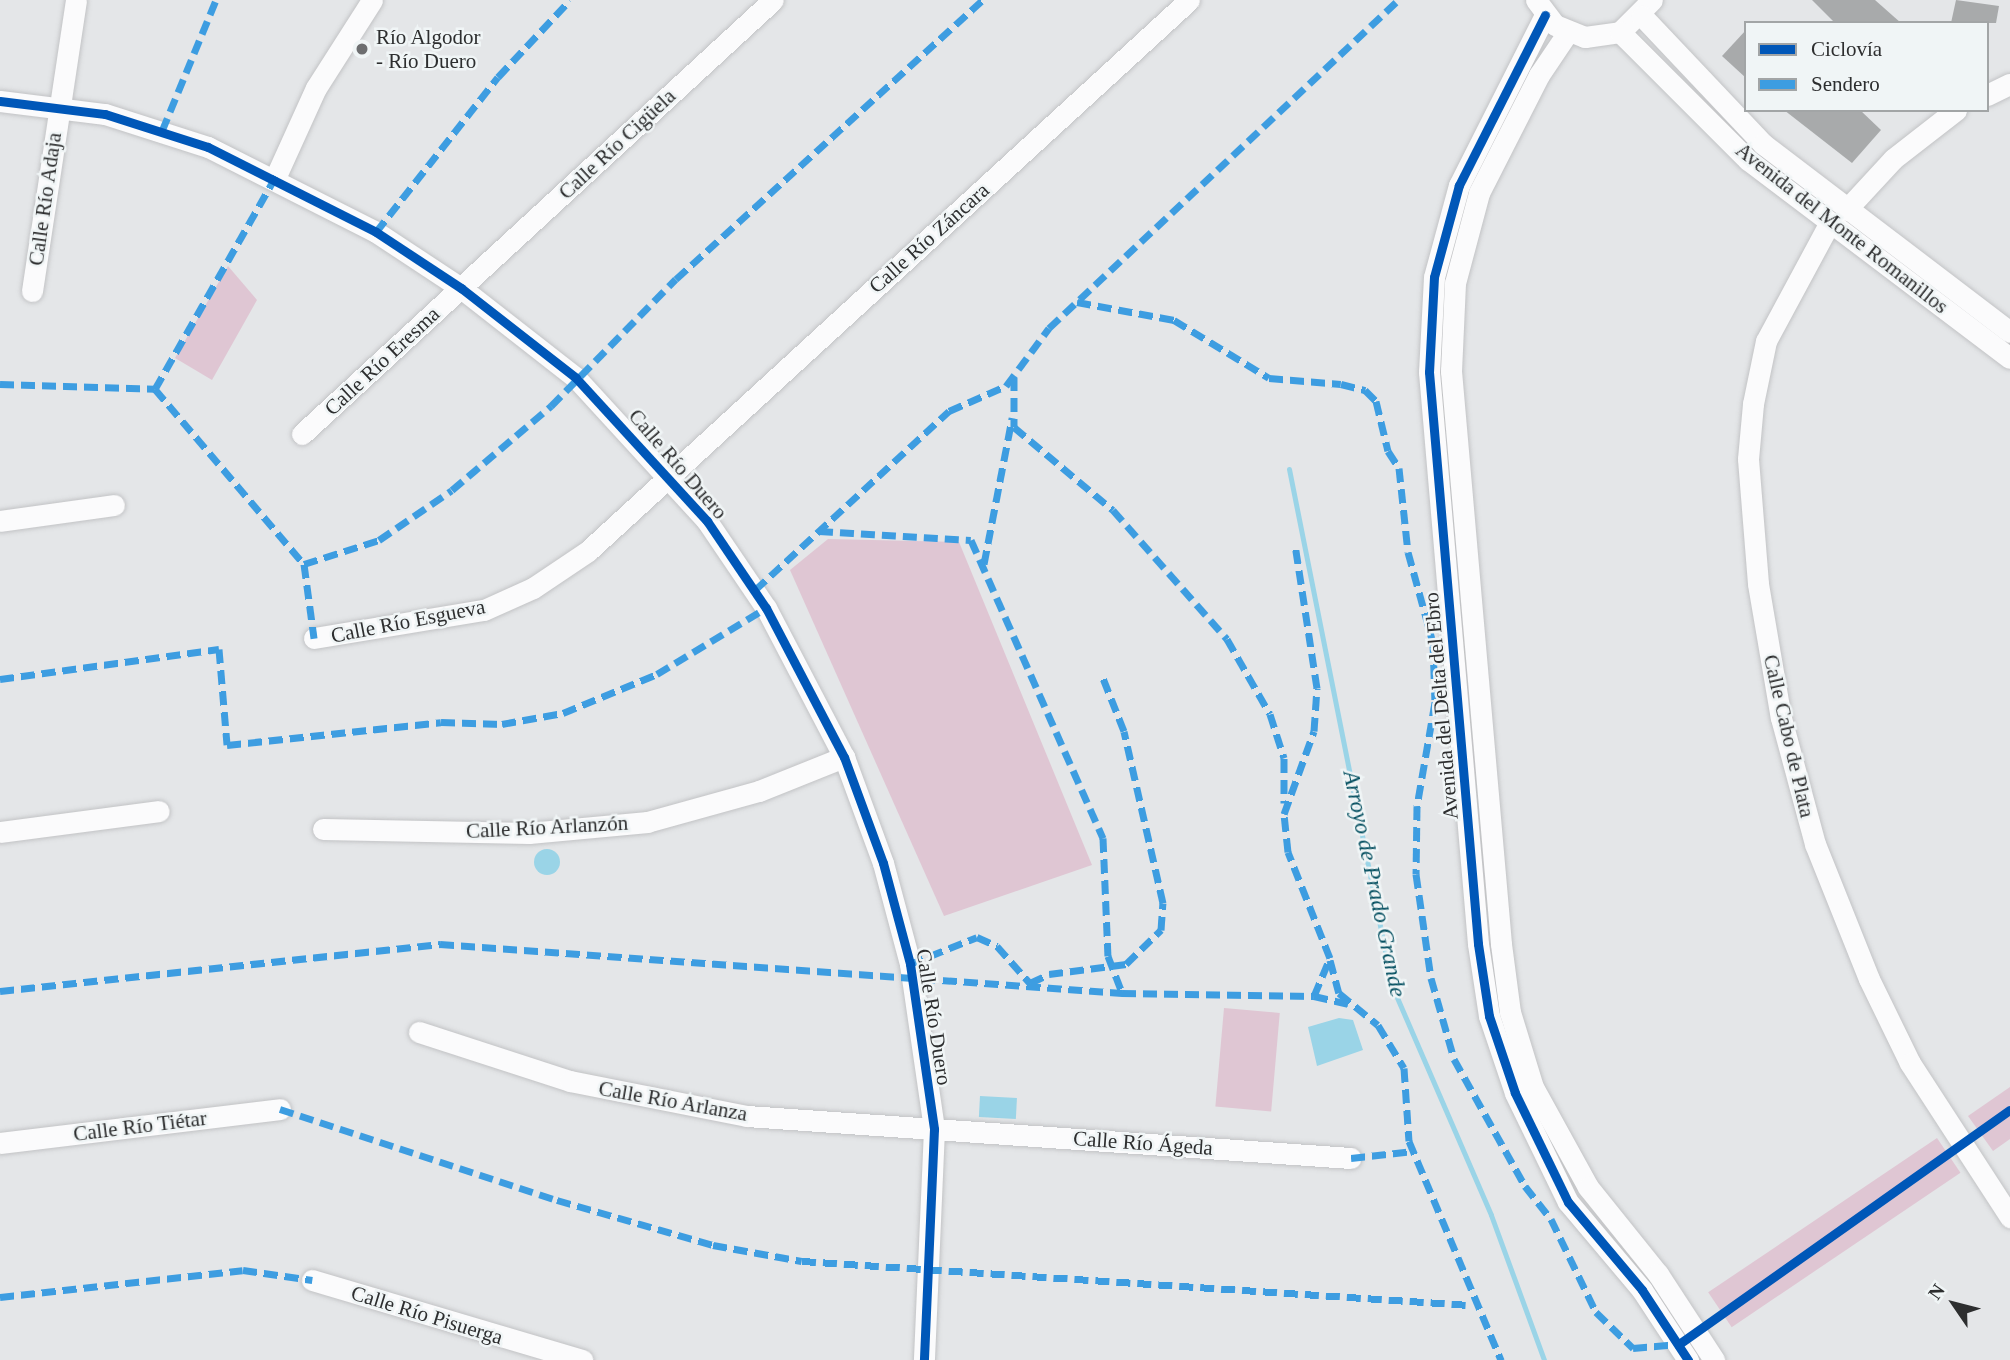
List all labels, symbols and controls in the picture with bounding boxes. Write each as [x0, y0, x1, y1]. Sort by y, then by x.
legend [1744, 21, 1989, 112]
place label: Río Algodor - Río Duero [376, 24, 482, 74]
text: Ciclovía [1811, 37, 1882, 61]
marker: Río Algodor - Río Duero [354, 41, 370, 57]
text: Sendero [1811, 72, 1880, 96]
street label: Calle Río Cigüela [553, 83, 681, 205]
street label: Calle Río Adaja [23, 130, 67, 268]
street label: Avenida del Monte Romanillos [1731, 137, 1953, 319]
street label: Calle Río Záncara [864, 178, 994, 298]
street label: Calle Río Eresma [319, 301, 445, 421]
street label: Calle Río Duero [623, 404, 733, 524]
street label: Avenida del Delta del Ebro [1419, 591, 1463, 821]
street label: Calle Río Esgueva [329, 594, 487, 648]
street label: Calle Cabo de Plata [1758, 652, 1820, 820]
water label: Arroyo de Prado Grande [1336, 768, 1412, 1000]
street label: Calle Río Arlanzón [465, 810, 629, 844]
street label: Calle Río Duero [911, 947, 957, 1087]
street label: Calle Río Arlanza [596, 1075, 750, 1127]
street label: Calle Río Tiétar [72, 1105, 208, 1147]
street label: Calle Río Ágeda [1072, 1126, 1214, 1160]
north arrow [1919, 1269, 1989, 1339]
street label: Calle Río Pisuerga [348, 1280, 506, 1350]
text: N [1924, 1280, 1949, 1303]

